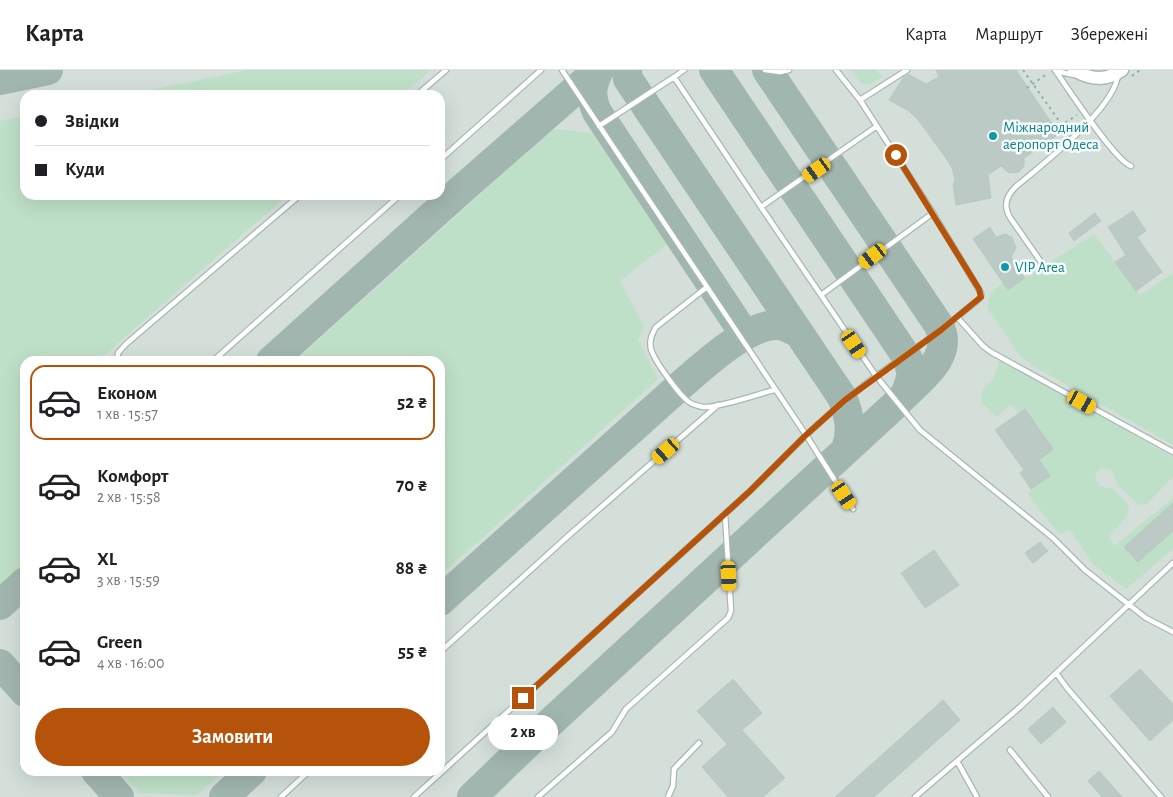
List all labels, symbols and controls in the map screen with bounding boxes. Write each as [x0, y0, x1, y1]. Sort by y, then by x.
text: Карта [25, 22, 84, 46]
text: Карта [905, 26, 947, 44]
text: Маршрут [975, 26, 1043, 44]
text: Збережені [1071, 26, 1148, 44]
text: Звідки [65, 112, 119, 131]
place label: Міжнародний аеропорт Одеса [1003, 120, 1099, 152]
marker: Міжнародний аеропорт Одеса [987, 130, 999, 142]
route start [885, 144, 907, 166]
car [800, 155, 833, 185]
text: Куди [65, 160, 105, 179]
car [856, 241, 889, 271]
place label: VIP Area [1015, 260, 1065, 275]
marker: VIP Area [999, 261, 1011, 273]
car [839, 327, 868, 361]
icon: car [37, 380, 82, 425]
text: Економ [97, 384, 157, 403]
car [1065, 388, 1098, 416]
text: 52 ₴ [397, 393, 428, 412]
text: 1 хв · 15:57 [97, 406, 158, 422]
car [649, 435, 682, 467]
icon: car [37, 463, 82, 508]
text: Комфорт [97, 467, 168, 486]
text: 70 ₴ [396, 476, 428, 495]
car [829, 478, 858, 512]
text: 2 хв · 15:58 [97, 489, 161, 505]
icon: car [37, 546, 82, 591]
text: XL [97, 550, 117, 569]
text: 88 ₴ [395, 559, 428, 578]
car [720, 561, 737, 591]
text: 3 хв · 15:59 [97, 572, 160, 588]
icon: car [37, 629, 82, 674]
text: Green [97, 633, 143, 652]
text: 55 ₴ [398, 642, 428, 661]
text: 4 хв · 16:00 [97, 655, 164, 671]
route end [512, 687, 534, 709]
button: Замовити [35, 708, 430, 766]
callout: 2 хв [488, 716, 558, 750]
text: 2 хв [510, 724, 536, 740]

